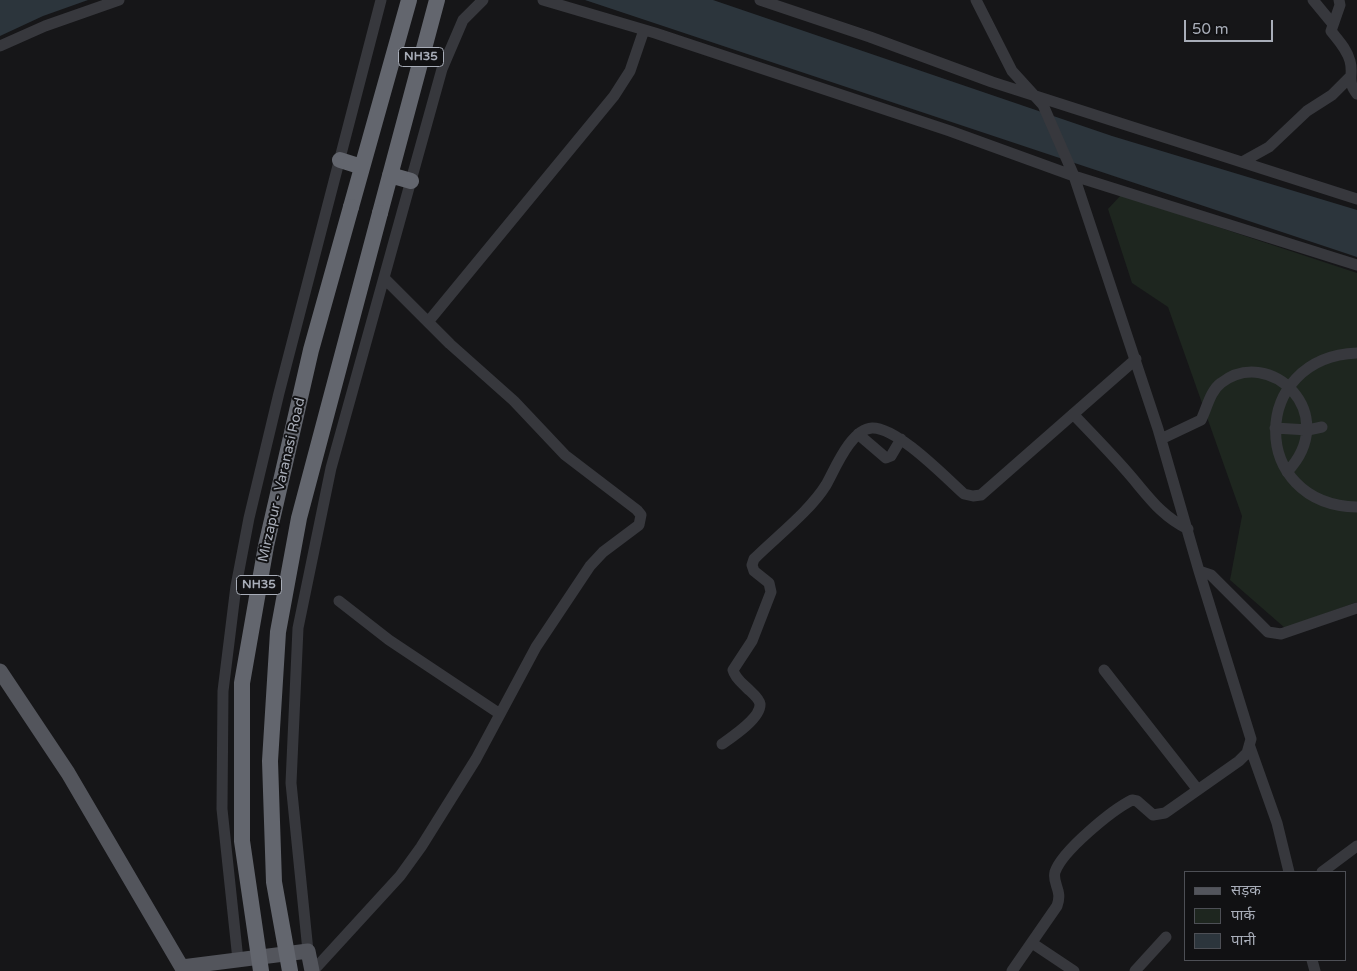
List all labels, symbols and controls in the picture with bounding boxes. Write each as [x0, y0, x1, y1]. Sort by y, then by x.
scale bar [1187, 10, 1276, 42]
text: 50 m [1192, 20, 1229, 38]
road number: NH35 [398, 48, 444, 66]
street label: Mirzapur - Varanasi Road [255, 396, 309, 564]
road number: NH35 [236, 576, 282, 594]
legend [1184, 871, 1347, 961]
text: सड़क [1231, 881, 1261, 899]
text: पार्क [1231, 906, 1255, 924]
text: पानी [1231, 931, 1256, 949]

